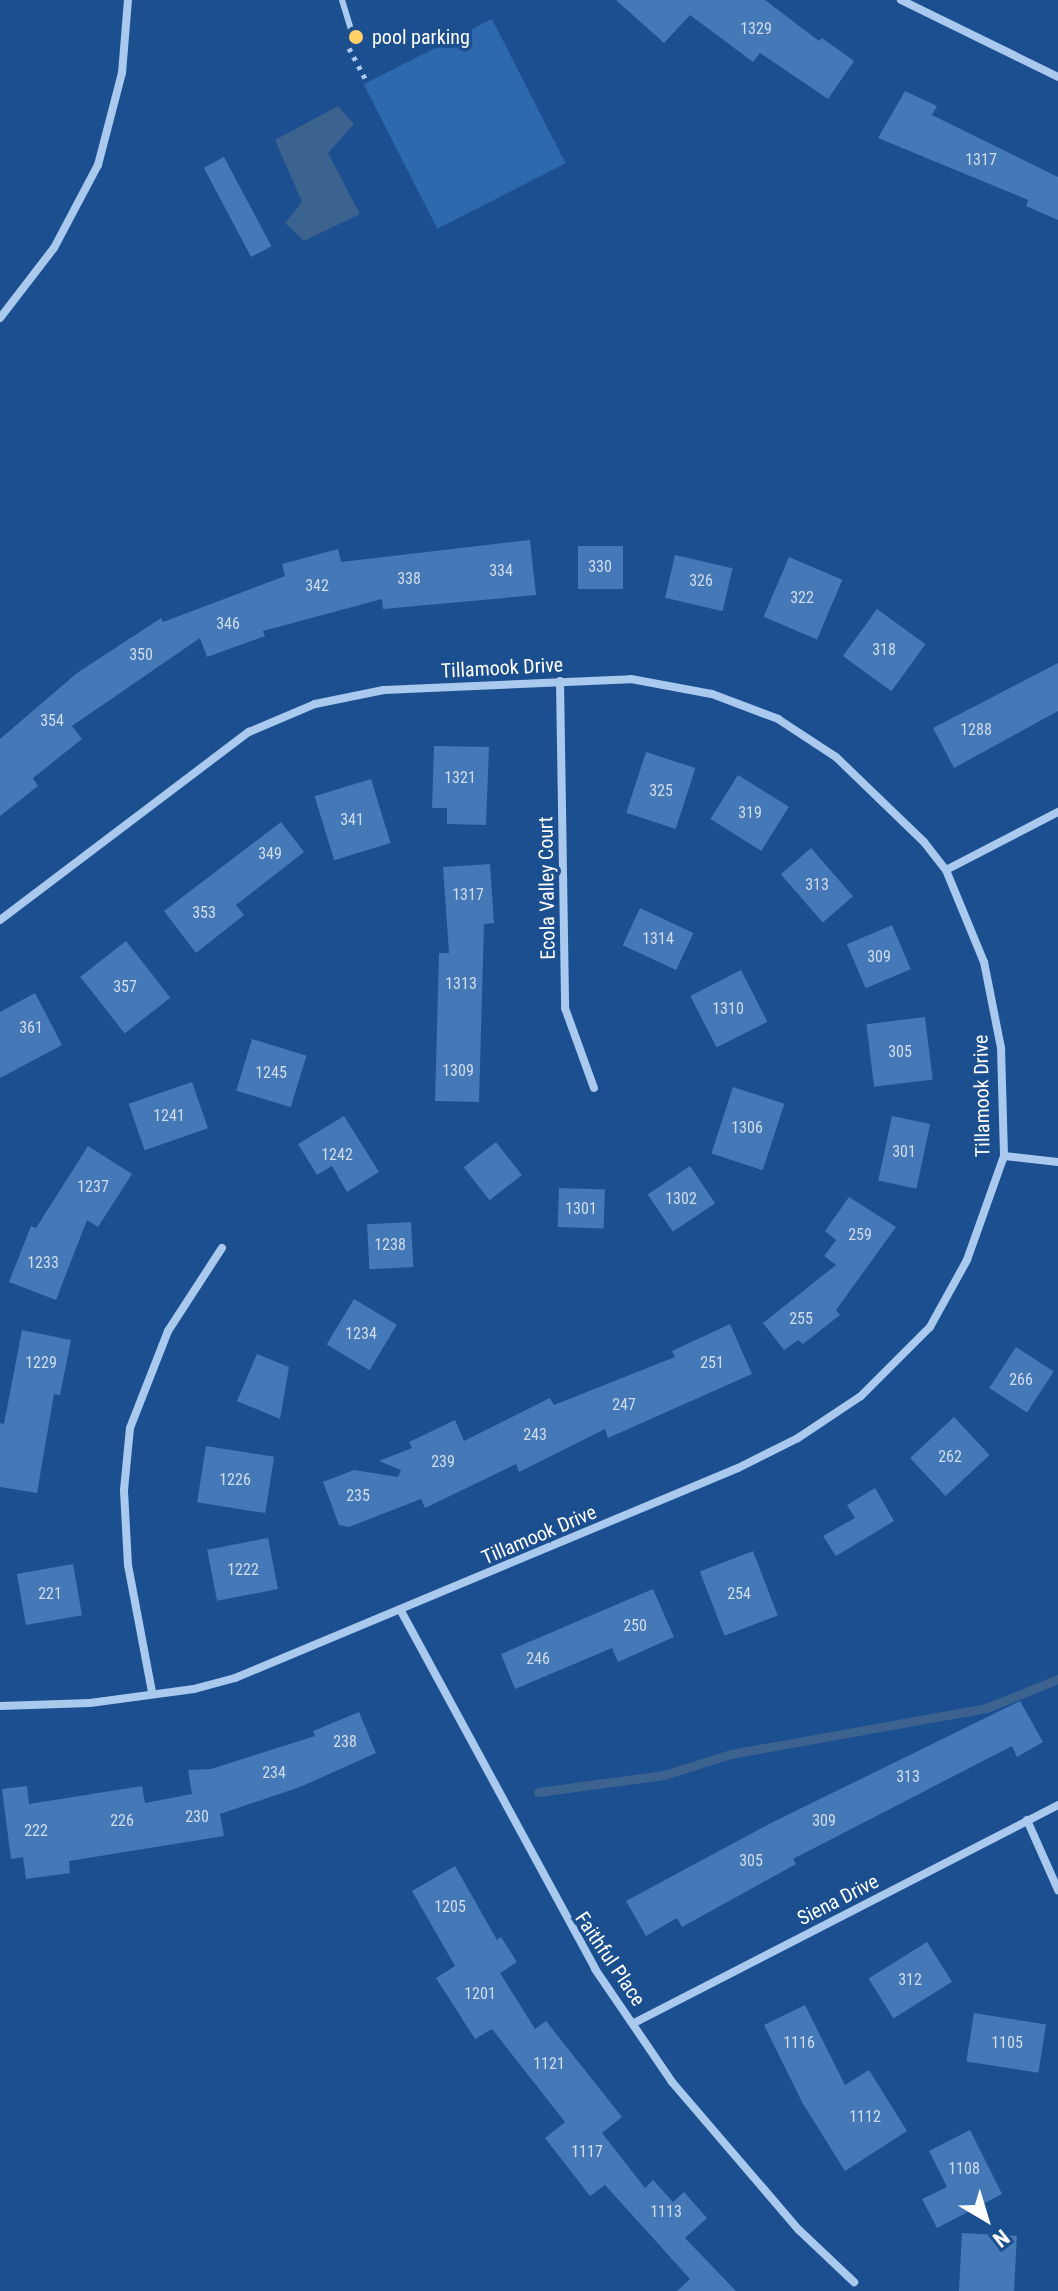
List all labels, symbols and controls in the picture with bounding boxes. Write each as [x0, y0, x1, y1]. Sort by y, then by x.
house number: 1329 [740, 19, 772, 39]
place label: pool parking [372, 25, 470, 49]
marker: pool parking [347, 28, 365, 46]
house number: 1317 [965, 150, 997, 170]
house number: 330 [588, 557, 612, 577]
house number: 334 [489, 561, 513, 581]
house number: 338 [397, 569, 421, 589]
house number: 326 [689, 571, 713, 591]
house number: 342 [305, 576, 329, 596]
house number: 322 [790, 588, 814, 608]
house number: 346 [216, 614, 240, 634]
house number: 318 [872, 640, 896, 660]
house number: 350 [129, 645, 153, 665]
street label: Tillamook Drive [440, 653, 564, 683]
house number: 354 [40, 711, 64, 731]
house number: 1288 [960, 720, 992, 740]
house number: 1321 [444, 768, 476, 788]
house number: 325 [649, 781, 673, 801]
house number: 319 [738, 803, 762, 823]
house number: 341 [340, 810, 364, 830]
street label: Ecola Valley Court [534, 816, 560, 960]
house number: 349 [258, 844, 282, 864]
house number: 313 [805, 875, 829, 895]
house number: 1317 [452, 885, 484, 905]
house number: 353 [192, 903, 216, 923]
house number: 1314 [642, 929, 674, 949]
house number: 309 [867, 947, 891, 967]
house number: 1313 [445, 974, 477, 994]
house number: 357 [113, 977, 137, 997]
house number: 1310 [712, 999, 744, 1019]
house number: 361 [19, 1018, 43, 1038]
street label: Tillamook Drive [969, 1035, 995, 1157]
house number: 305 [888, 1042, 912, 1062]
house number: 1309 [442, 1061, 474, 1081]
house number: 1245 [255, 1063, 287, 1083]
house number: 1241 [153, 1106, 185, 1126]
house number: 1306 [731, 1118, 763, 1138]
house number: 301 [892, 1142, 916, 1162]
house number: 1242 [321, 1145, 353, 1165]
house number: 1237 [77, 1177, 109, 1197]
house number: 1302 [665, 1189, 697, 1209]
house number: 1301 [565, 1199, 597, 1219]
house number: 259 [848, 1225, 872, 1245]
house number: 1238 [374, 1235, 406, 1255]
house number: 1233 [27, 1253, 59, 1273]
house number: 255 [789, 1309, 813, 1329]
house number: 1234 [345, 1324, 377, 1344]
house number: 1229 [25, 1353, 57, 1373]
house number: 251 [700, 1353, 724, 1373]
house number: 266 [1009, 1370, 1033, 1390]
house number: 247 [612, 1395, 636, 1415]
house number: 243 [523, 1425, 547, 1445]
house number: 262 [938, 1447, 962, 1467]
house number: 239 [431, 1452, 455, 1472]
house number: 1226 [219, 1470, 251, 1490]
house number: 235 [346, 1486, 370, 1506]
street label: Tillamook Drive [478, 1500, 600, 1570]
house number: 1222 [227, 1560, 259, 1580]
house number: 221 [38, 1584, 62, 1604]
house number: 254 [727, 1584, 751, 1604]
house number: 250 [623, 1616, 647, 1636]
house number: 246 [526, 1649, 550, 1669]
house number: 238 [333, 1732, 357, 1752]
house number: 234 [262, 1763, 286, 1783]
house number: 313 [896, 1767, 920, 1787]
house number: 230 [185, 1807, 209, 1827]
house number: 226 [110, 1811, 134, 1831]
house number: 309 [812, 1811, 836, 1831]
house number: 222 [24, 1821, 48, 1841]
house number: 305 [739, 1851, 763, 1871]
street label: Siena Drive [793, 1869, 883, 1931]
house number: 1205 [434, 1897, 466, 1917]
street label: Faithful Place [570, 1907, 650, 2011]
house number: 312 [898, 1970, 922, 1990]
house number: 1201 [464, 1984, 496, 2004]
house number: 1116 [783, 2033, 815, 2053]
house number: 1105 [991, 2033, 1023, 2053]
house number: 1121 [533, 2054, 565, 2074]
house number: 1112 [849, 2107, 881, 2127]
house number: 1117 [571, 2142, 603, 2162]
house number: 1108 [948, 2159, 980, 2179]
north arrow [946, 2179, 1026, 2259]
house number: 1113 [650, 2202, 682, 2222]
text: N [988, 2224, 1014, 2252]

